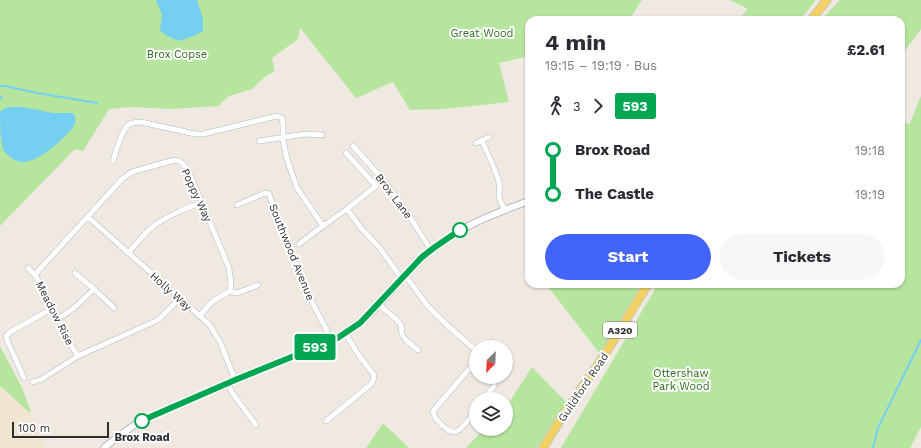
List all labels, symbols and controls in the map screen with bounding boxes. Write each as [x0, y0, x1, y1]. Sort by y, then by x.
park label: Great Wood [450, 27, 514, 40]
text: 4 min [545, 30, 606, 55]
text: £2.61 [847, 41, 885, 59]
park label: Brox Copse [147, 48, 207, 61]
text: 19:15 – 19:19 · Bus [545, 58, 657, 73]
icon: walk [545, 95, 567, 117]
icon: forward [587, 95, 609, 117]
text: 593 [623, 98, 648, 114]
text: 3 [573, 99, 581, 114]
text: Brox Road [575, 141, 650, 159]
text: 19:18 [855, 143, 885, 158]
street label: Poppy Way [179, 166, 215, 224]
street label: Brox Lane [372, 171, 415, 221]
text: The Castle [575, 185, 654, 203]
text: 19:19 [855, 187, 885, 202]
street label: Southwood Avenue [266, 202, 317, 302]
unlabelled marker [452, 222, 468, 238]
button: Start [545, 234, 711, 280]
button: Tickets [719, 234, 885, 280]
street label: Holly Way [147, 269, 194, 314]
street label: Meadow Rise [33, 279, 76, 347]
road number: A320 [603, 322, 637, 338]
line badge: 593 [292, 334, 338, 360]
text: 593 [303, 339, 327, 355]
north arrow [469, 340, 513, 384]
map controls [469, 340, 513, 436]
street label: Guildford Road [556, 350, 611, 424]
park label: Ottershaw Park Wood [652, 367, 710, 393]
button: layers [469, 392, 513, 436]
marker: Brox Road [134, 413, 150, 429]
scale bar [12, 420, 109, 439]
text: 100 m [18, 422, 50, 435]
place label: Brox Road [114, 431, 170, 444]

